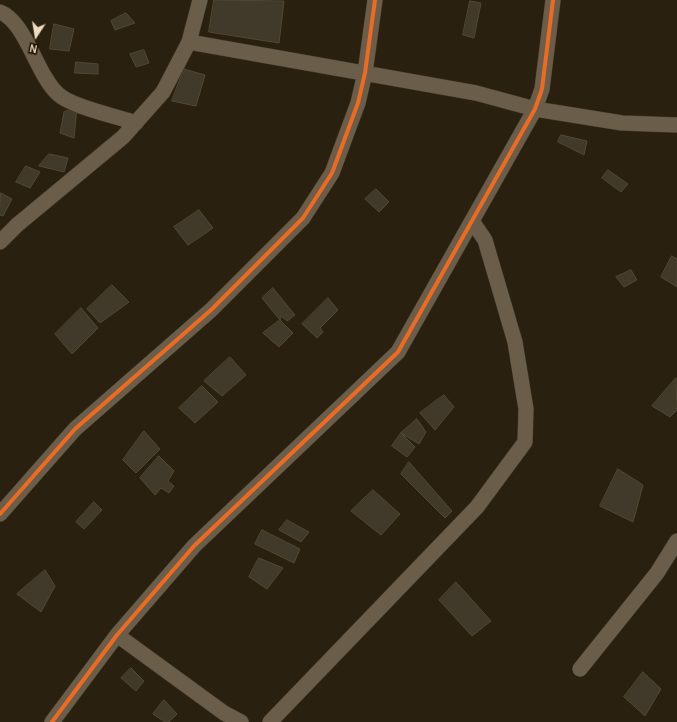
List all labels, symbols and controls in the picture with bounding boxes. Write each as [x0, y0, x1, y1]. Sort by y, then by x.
north arrow [16, 16, 56, 56]
text: N [28, 41, 39, 55]

